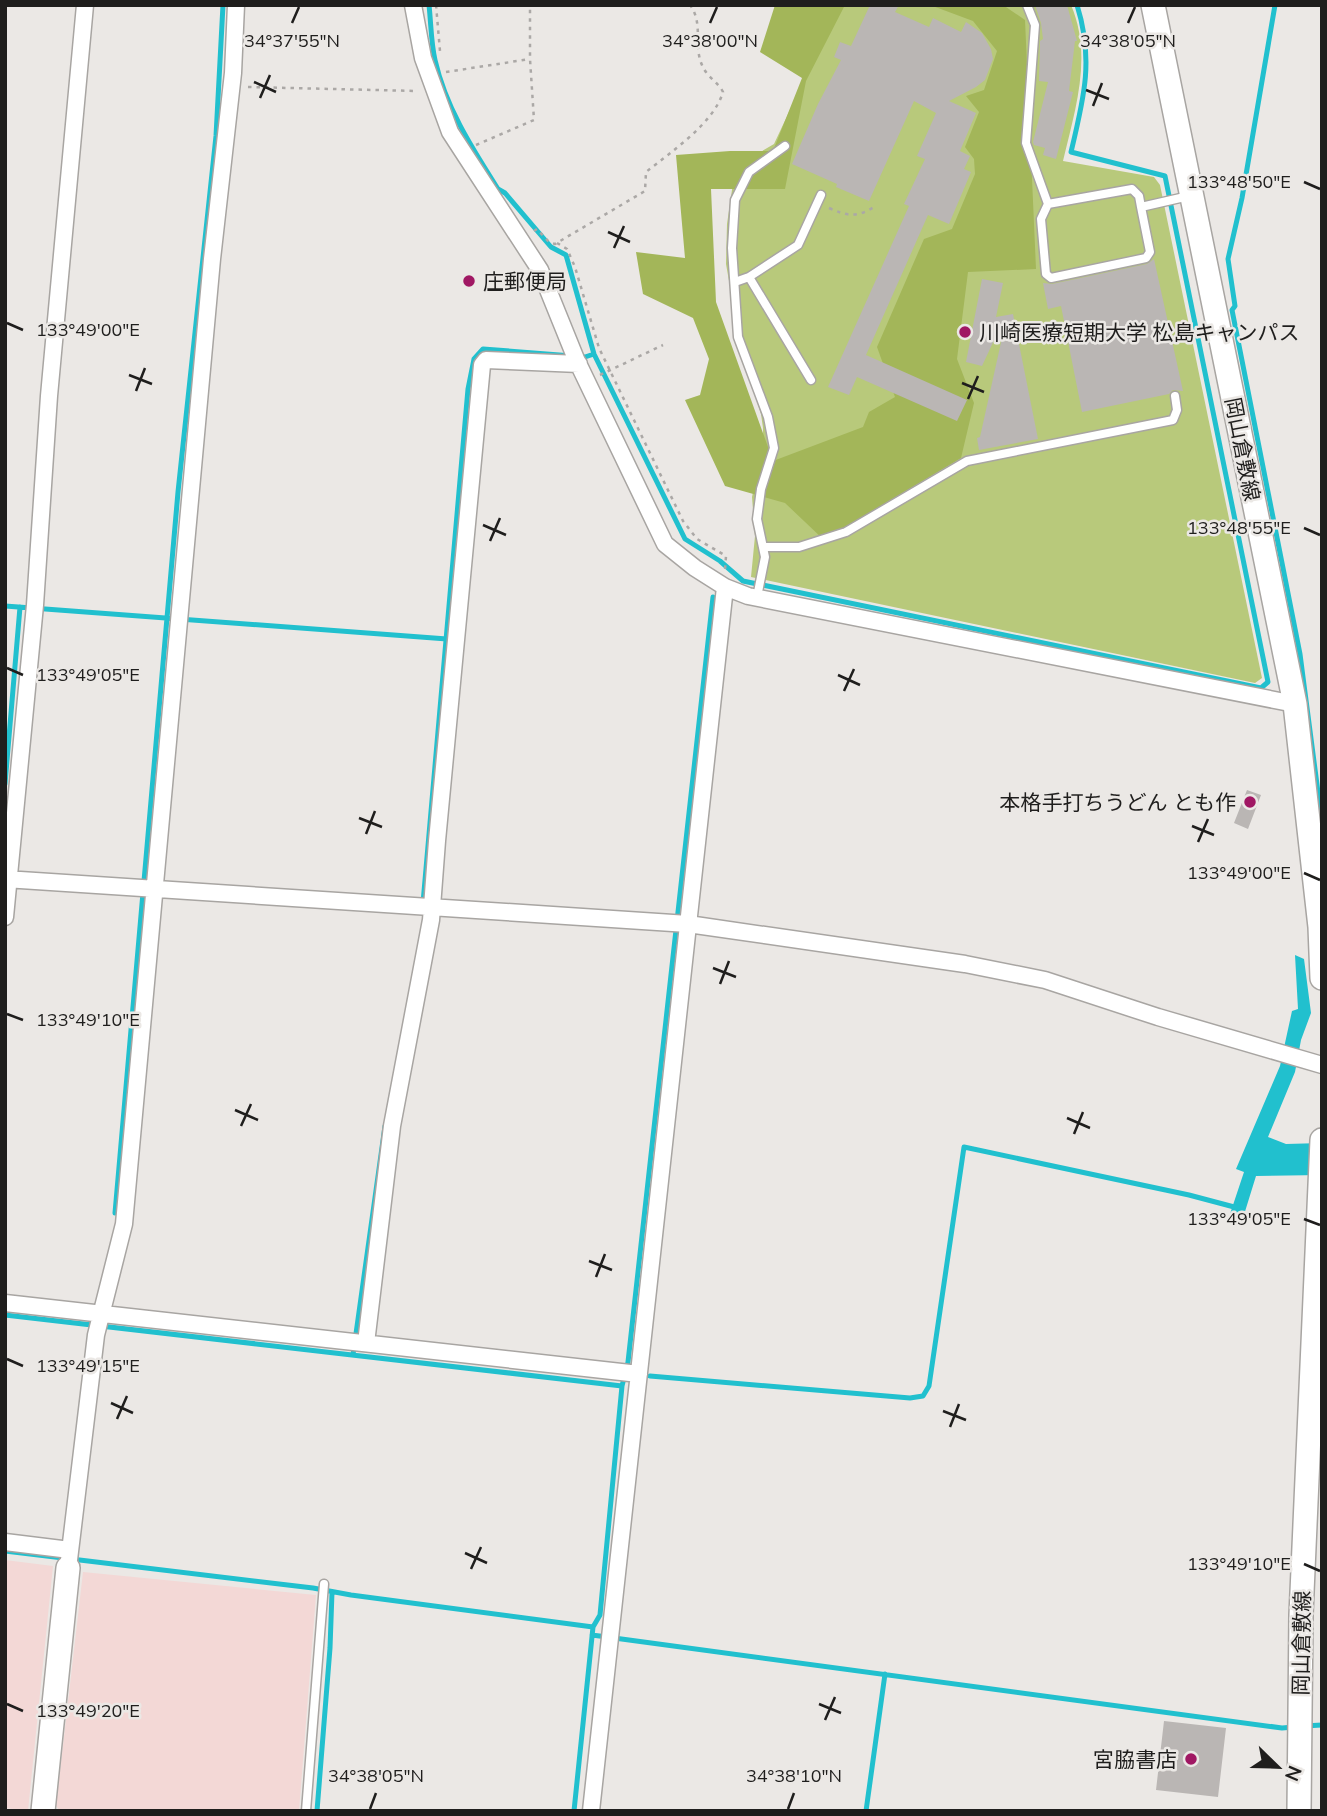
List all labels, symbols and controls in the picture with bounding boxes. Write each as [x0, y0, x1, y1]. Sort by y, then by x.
text: 34°37'55"N [244, 29, 340, 52]
text: 34°38'00"N [662, 29, 758, 52]
text: 34°38'05"N [1080, 29, 1176, 52]
text: 133°48'50"E [1187, 170, 1291, 193]
place label: 庄郵便局 [483, 268, 567, 294]
marker: 庄郵便局 [461, 273, 477, 289]
text: 133°49'00"E [36, 318, 140, 341]
place label: 川崎医療短期大学 松島キャンパス [979, 319, 1299, 345]
marker: 川崎医療短期大学 松島キャンパス [957, 324, 973, 340]
street label: 岡山倉敷線 [1220, 395, 1266, 503]
text: 133°48'55"E [1187, 516, 1291, 539]
text: 133°49'05"E [36, 663, 140, 686]
place label: 本格手打ちうどん とも作 [1000, 789, 1236, 815]
marker: 本格手打ちうどん とも作 [1242, 794, 1258, 810]
text: 133°49'00"E [1187, 861, 1291, 884]
text: 133°49'10"E [36, 1008, 140, 1031]
text: 133°49'05"E [1187, 1207, 1291, 1230]
text: 133°49'15"E [36, 1354, 140, 1377]
text: 133°49'10"E [1187, 1552, 1291, 1575]
street label: 岡山倉敷線 [1287, 1590, 1315, 1696]
text: 133°49'20"E [36, 1699, 140, 1722]
north arrow [1243, 1732, 1313, 1802]
place label: 宮脇書店 [1093, 1746, 1177, 1772]
marker: 宮脇書店 [1183, 1751, 1199, 1767]
text: N [1280, 1762, 1307, 1785]
text: 34°38'05"N [328, 1764, 424, 1787]
text: 34°38'10"N [746, 1764, 842, 1787]

